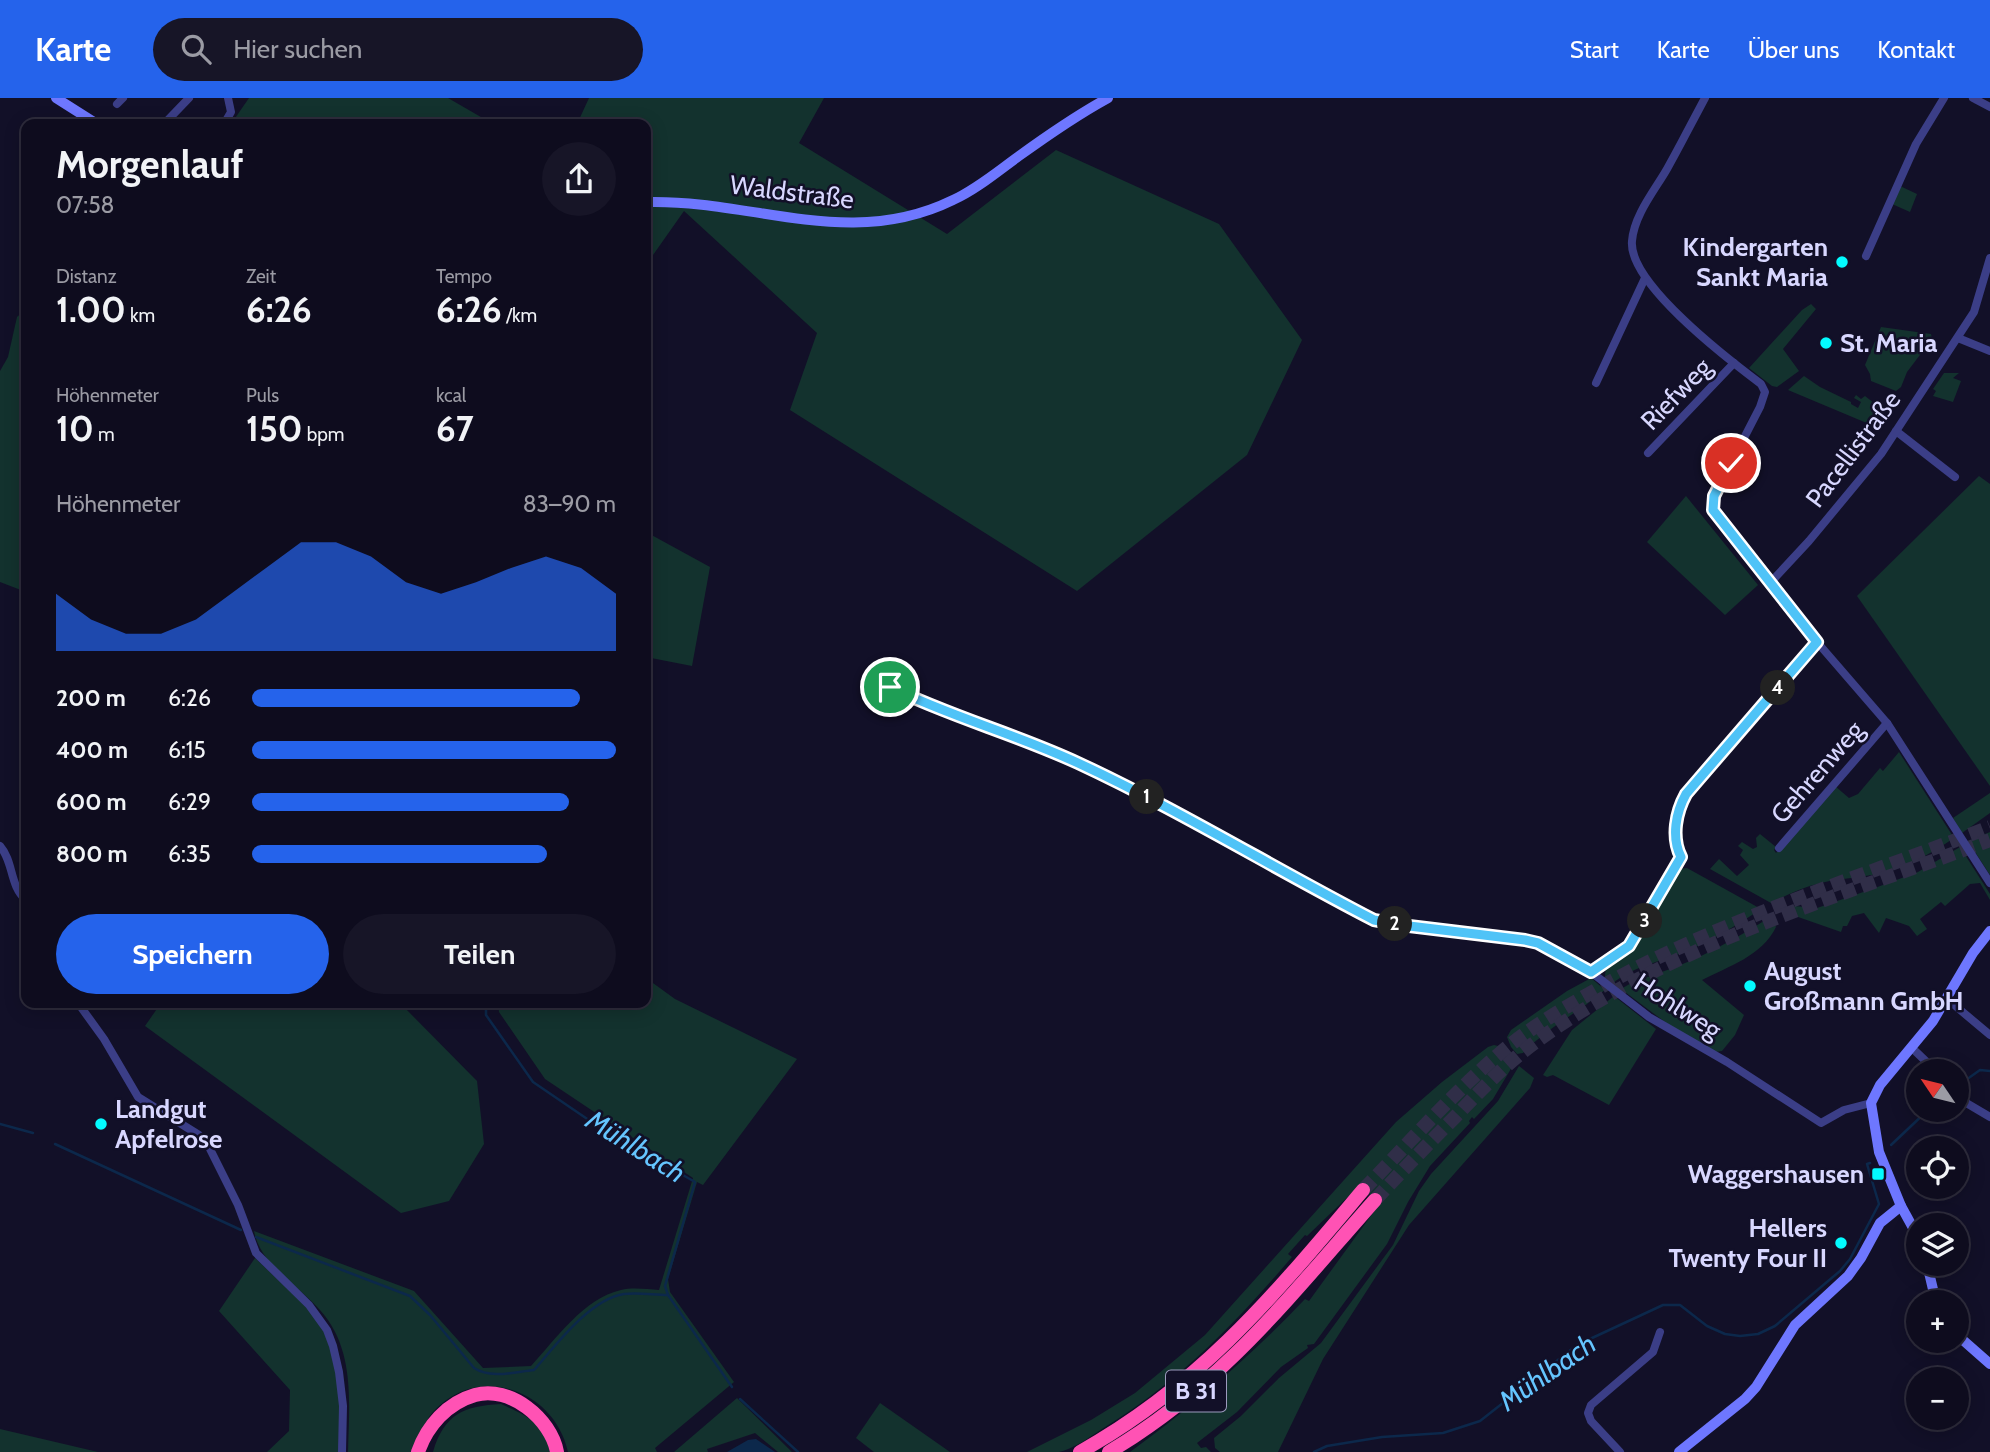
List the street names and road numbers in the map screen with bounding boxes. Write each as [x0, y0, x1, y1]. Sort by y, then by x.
street label: Waldstraße [728, 169, 856, 215]
street label: Riefweg [1634, 351, 1719, 437]
street label: Pacellistraße [1799, 384, 1907, 514]
street label: Gehrenweg [1764, 713, 1871, 830]
street label: Hohlweg [1628, 966, 1728, 1047]
road number: B 31 [1166, 1371, 1226, 1412]

